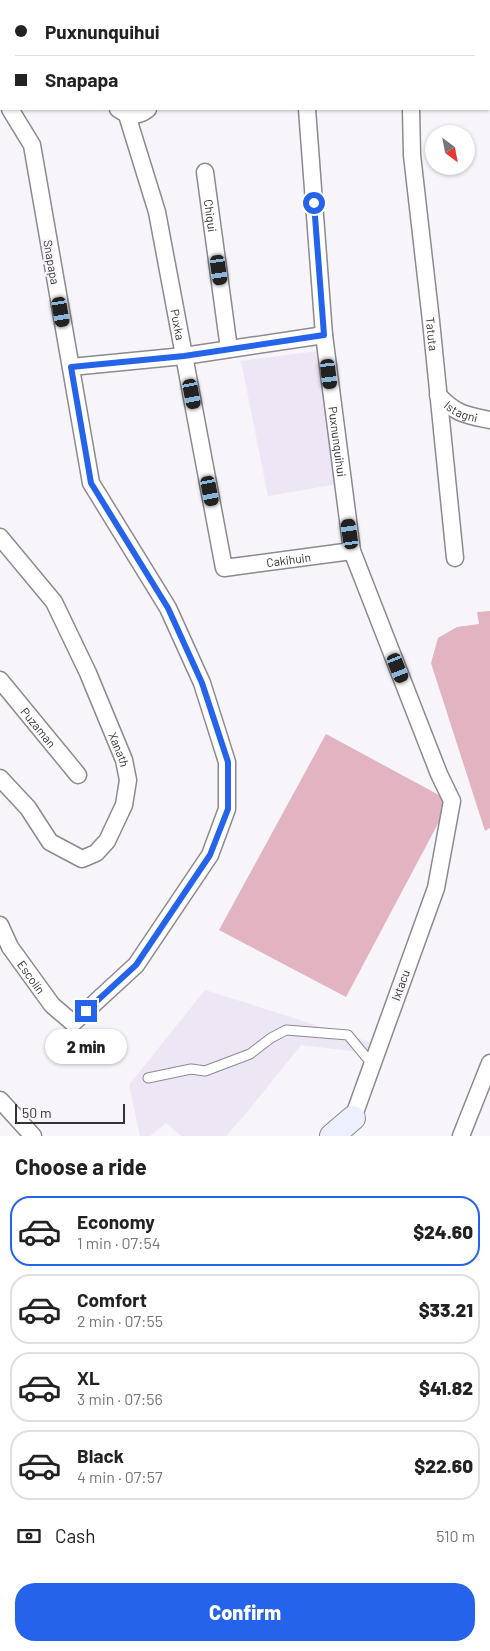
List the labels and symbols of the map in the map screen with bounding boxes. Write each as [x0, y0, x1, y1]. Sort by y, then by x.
north arrow [425, 125, 475, 175]
route start [303, 192, 325, 214]
street label: Chiqui [202, 198, 220, 233]
street label: Snapapa [41, 239, 63, 285]
car [209, 254, 228, 286]
car [51, 296, 70, 328]
street label: Puxka [168, 308, 188, 341]
street label: Tatuta [424, 316, 441, 351]
car [319, 358, 338, 390]
car [181, 378, 202, 410]
street label: Istagni [442, 398, 479, 424]
street label: Puxnunquihui [326, 405, 349, 477]
car [199, 475, 220, 507]
car [340, 518, 359, 550]
street label: Cakihuin [265, 550, 312, 569]
car [385, 651, 410, 685]
street label: Puzaman [18, 704, 59, 750]
street label: Xanath [106, 730, 132, 768]
street label: Escolín [15, 958, 48, 996]
street label: Ixtacu [388, 968, 412, 1002]
route end [75, 1000, 97, 1022]
callout: 2 min [45, 1028, 127, 1064]
scale bar [15, 1101, 125, 1124]

